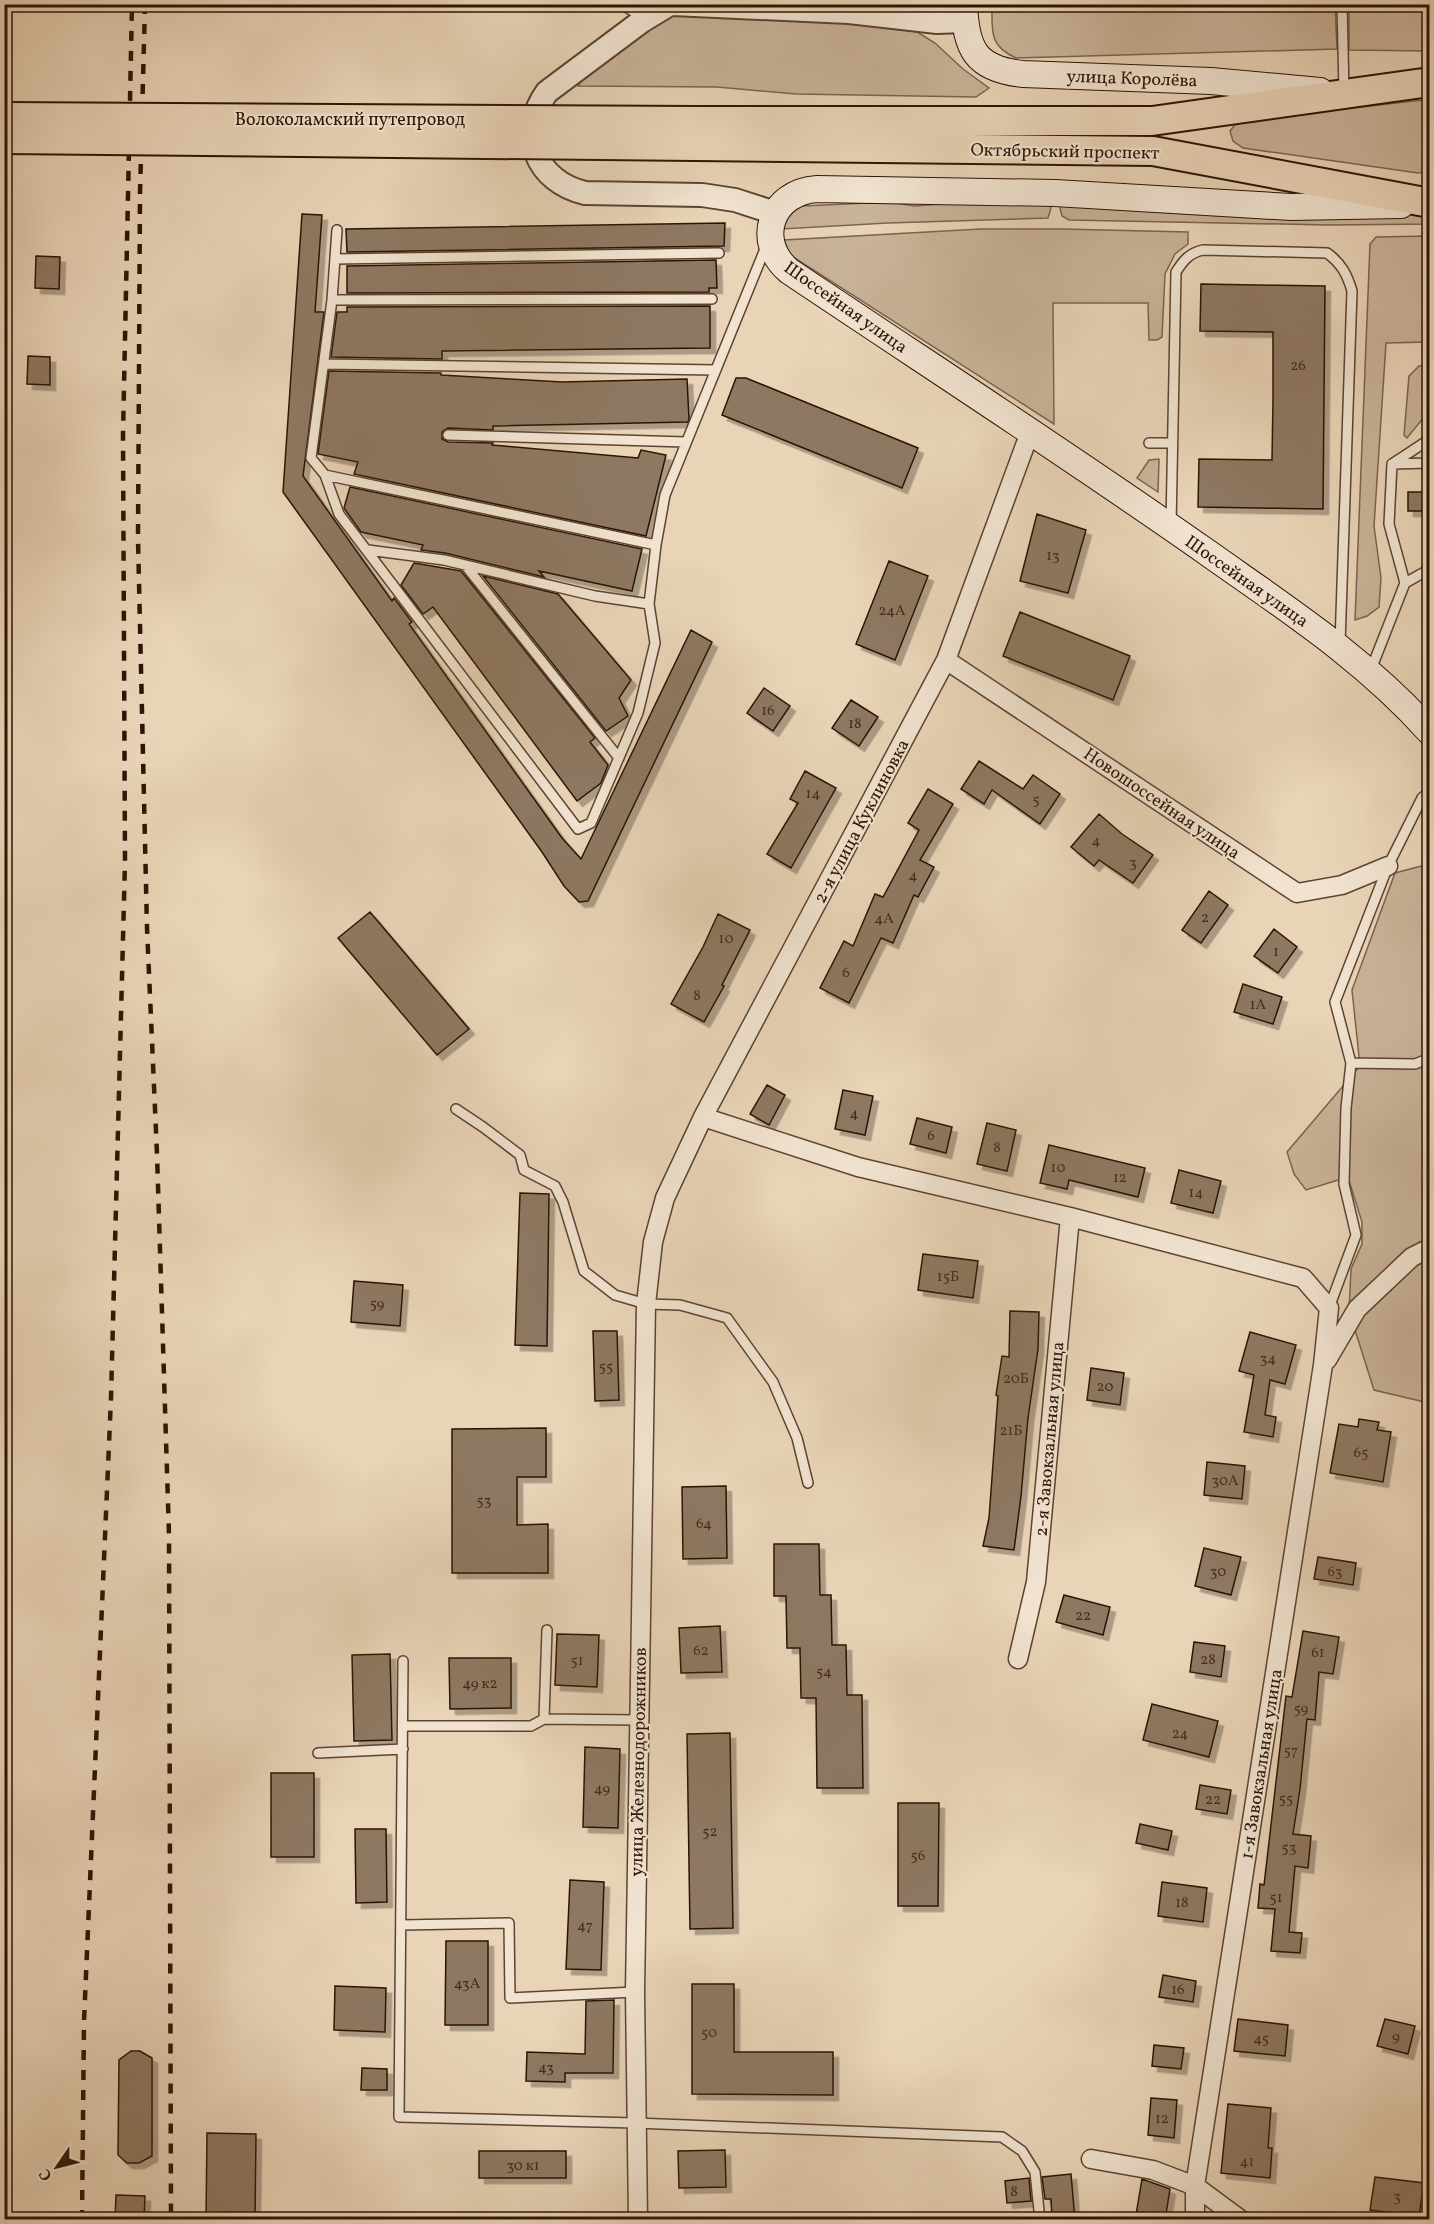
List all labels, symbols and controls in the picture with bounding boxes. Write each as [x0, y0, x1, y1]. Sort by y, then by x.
street label: улица Королёва [1066, 65, 1198, 94]
street label: Волоколамский путепровод [235, 108, 465, 133]
street label: Октябрьский проспект [970, 138, 1160, 167]
street label: Шоссейная улица [778, 256, 912, 360]
house number: 26 [1290, 356, 1306, 377]
street label: Шоссейная улица [1179, 530, 1313, 634]
house number: 13 [1046, 546, 1060, 567]
house number: 24А [878, 601, 906, 622]
house number: 16 [761, 701, 775, 722]
house number: 18 [848, 714, 862, 735]
street label: 2-я улица Куклиновка [808, 735, 916, 908]
street label: Новошоссейная улица [1078, 742, 1245, 866]
house number: 14 [806, 784, 820, 805]
house number: 5 [1032, 790, 1040, 811]
house number: 4 [1092, 831, 1101, 852]
house number: 3 [1129, 853, 1137, 874]
house number: 4 [909, 866, 918, 887]
house number: 2 [1201, 908, 1209, 929]
house number: 4А [874, 909, 894, 930]
house number: 10 [719, 929, 733, 950]
house number: 1 [1273, 942, 1279, 963]
house number: 6 [842, 963, 850, 984]
house number: 8 [693, 986, 701, 1007]
house number: 1А [1250, 995, 1267, 1016]
house number: 4 [850, 1104, 859, 1125]
house number: 6 [927, 1126, 935, 1147]
house number: 8 [993, 1138, 1001, 1159]
house number: 10 [1051, 1158, 1065, 1179]
house number: 12 [1113, 1168, 1127, 1189]
house number: 14 [1189, 1183, 1203, 1204]
house number: 15Б [937, 1267, 959, 1288]
house number: 59 [370, 1294, 385, 1315]
street label: 2-я Завокзальная улица [1030, 1341, 1071, 1538]
house number: 34 [1260, 1349, 1276, 1370]
house number: 55 [599, 1357, 613, 1378]
house number: 20Б [1003, 1369, 1029, 1390]
house number: 20 [1097, 1377, 1113, 1398]
house number: 21Б [999, 1421, 1023, 1442]
house number: 65 [1354, 1443, 1368, 1464]
house number: 30А [1212, 1471, 1239, 1492]
house number: 53 [477, 1491, 491, 1512]
house number: 64 [696, 1514, 712, 1535]
house number: 30 [1210, 1562, 1226, 1583]
house number: 63 [1327, 1562, 1343, 1583]
house number: 22 [1075, 1606, 1091, 1627]
house number: 62 [693, 1641, 709, 1662]
house number: 61 [1311, 1643, 1325, 1664]
street label: улица Железнодорожников [625, 1647, 654, 1877]
house number: 28 [1200, 1650, 1216, 1671]
house number: 51 [570, 1651, 584, 1672]
house number: 54 [816, 1662, 832, 1683]
street label: 1-я Завокзальная улица [1235, 1667, 1290, 1861]
house number: 49 к2 [462, 1674, 498, 1695]
house number: 59 [1294, 1699, 1309, 1720]
house number: 24 [1172, 1724, 1188, 1745]
house number: 57 [1284, 1741, 1298, 1762]
house number: 49 [594, 1779, 610, 1800]
house number: 55 [1279, 1789, 1293, 1810]
house number: 22 [1205, 1790, 1221, 1811]
house number: 52 [702, 1822, 718, 1843]
house number: 53 [1282, 1838, 1296, 1859]
house number: 56 [911, 1846, 925, 1867]
house number: 51 [1269, 1888, 1283, 1909]
house number: 18 [1175, 1893, 1189, 1914]
house number: 47 [577, 1916, 593, 1937]
house number: 43А [454, 1974, 481, 1995]
house number: 16 [1171, 1980, 1185, 2001]
house number: 50 [701, 2023, 717, 2044]
house number: 9 [1392, 2027, 1400, 2048]
house number: 45 [1253, 2029, 1269, 2050]
house number: 43 [538, 2058, 554, 2079]
house number: 12 [1155, 2109, 1169, 2130]
north arrow [27, 2137, 87, 2197]
house number: 41 [1240, 2152, 1254, 2173]
house number: 30 к1 [506, 2156, 540, 2177]
text: С [34, 2164, 58, 2185]
house number: 8 [1010, 2182, 1018, 2203]
house number: 3 [1393, 2187, 1401, 2208]

